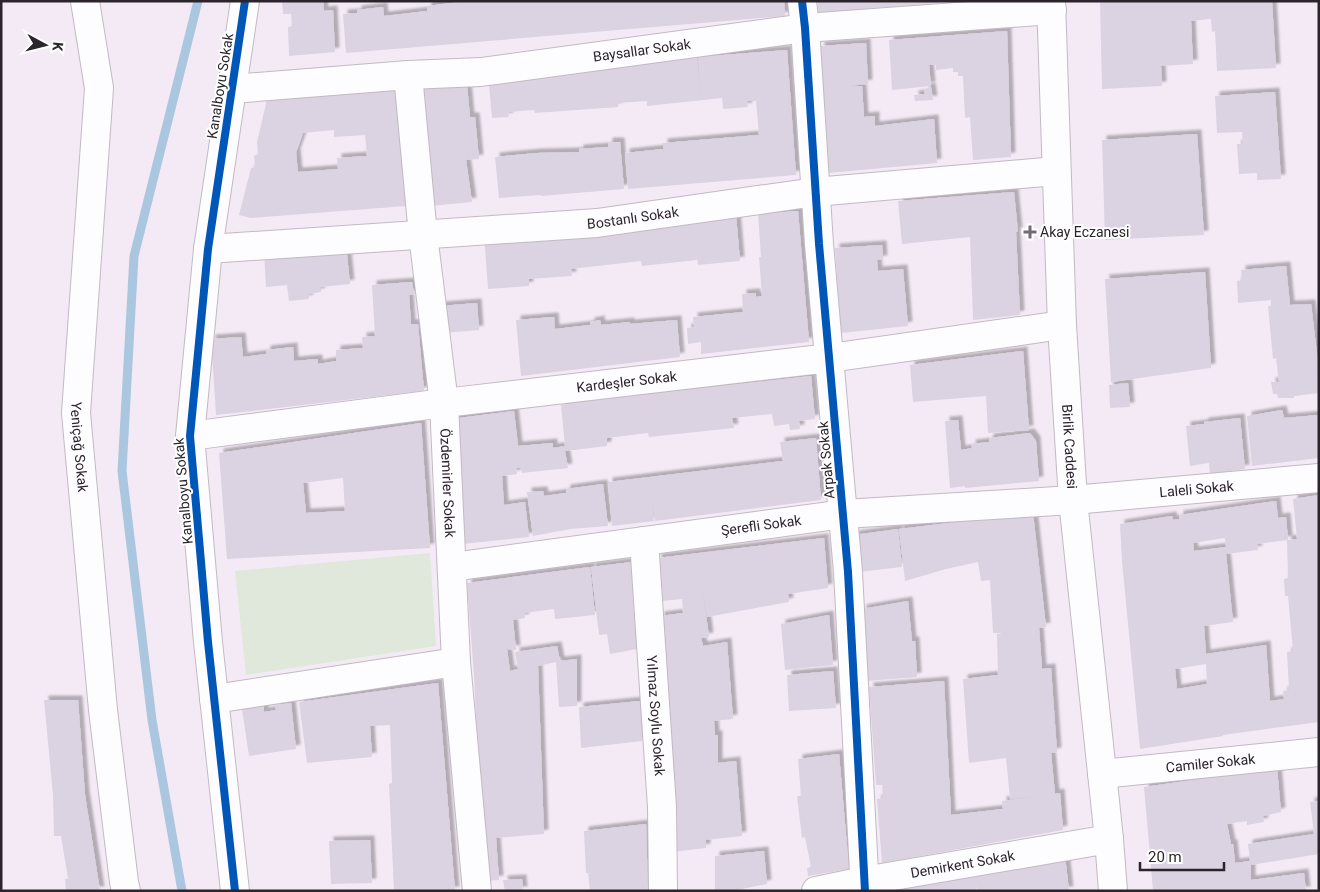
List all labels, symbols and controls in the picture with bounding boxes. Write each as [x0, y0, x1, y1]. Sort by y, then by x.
north arrow [20, 20, 70, 70]
street label: Kanalboyu Sokak [204, 31, 236, 140]
street label: Baysallar Sokak [592, 35, 693, 65]
text: K [49, 41, 66, 52]
street label: Bostanlı Sokak [586, 203, 681, 232]
place label: Akay Eczanesi [1040, 224, 1129, 240]
marker: Akay Eczanesi [1024, 226, 1036, 238]
street label: Kardeşler Sokak [576, 368, 679, 395]
street label: Yeniçağ Sokak [68, 401, 91, 494]
street label: Birlik Caddesi [1059, 404, 1080, 489]
street label: Arpak Sokak [815, 420, 837, 500]
street label: Özdemirler Sokak [437, 428, 458, 539]
street label: Kanalboyu Sokak [170, 436, 196, 545]
street label: Laleli Sokak [1159, 478, 1235, 500]
street label: Şerefli Sokak [720, 512, 803, 539]
street label: Yılmaz Soylu Sokak [644, 655, 668, 778]
street label: Camiler Sokak [1165, 750, 1257, 775]
scale bar [1140, 840, 1224, 872]
street label: Demirkent Sokak [909, 847, 1017, 881]
text: 20 m [1148, 848, 1182, 866]

